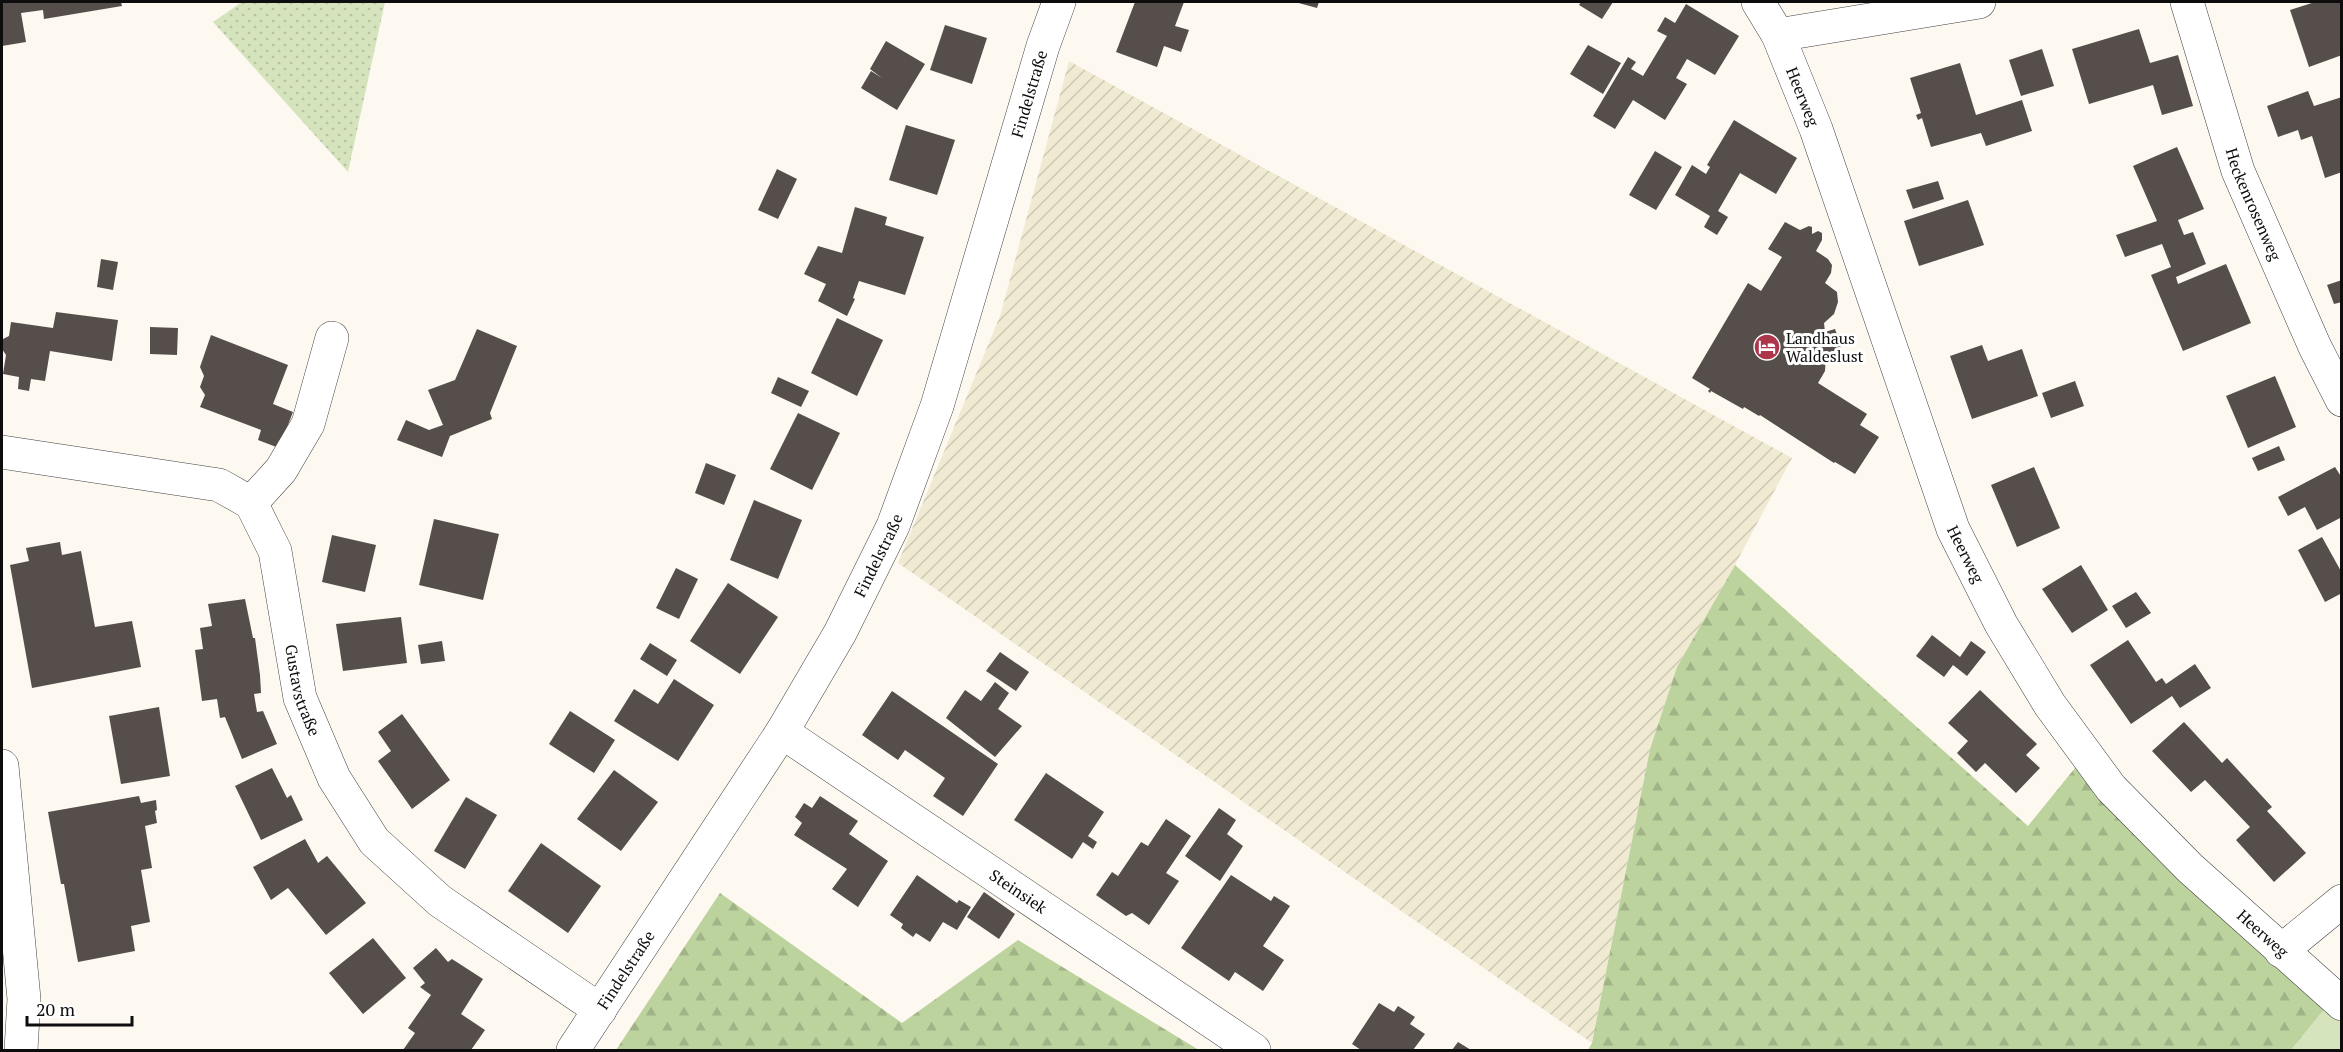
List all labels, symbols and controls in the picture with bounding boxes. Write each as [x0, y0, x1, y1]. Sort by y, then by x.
street label: Findelstraße [1006, 47, 1052, 140]
street label: Heerweg [1781, 64, 1825, 130]
street label: Heckenrosenweg [2221, 145, 2287, 264]
place label: Landhaus Waldeslust [1786, 327, 1864, 367]
hotel icon: Landhaus Waldeslust [1752, 332, 1782, 362]
street label: Findelstraße [849, 511, 908, 601]
street label: Heerweg [1942, 522, 1990, 587]
street label: Gustavstraße [280, 643, 326, 739]
street label: Steinsiek [985, 864, 1052, 919]
street label: Heerweg [2232, 904, 2294, 962]
street label: Findelstraße [592, 926, 660, 1014]
scale bar [27, 989, 132, 1027]
text: 20 m [36, 997, 76, 1021]

